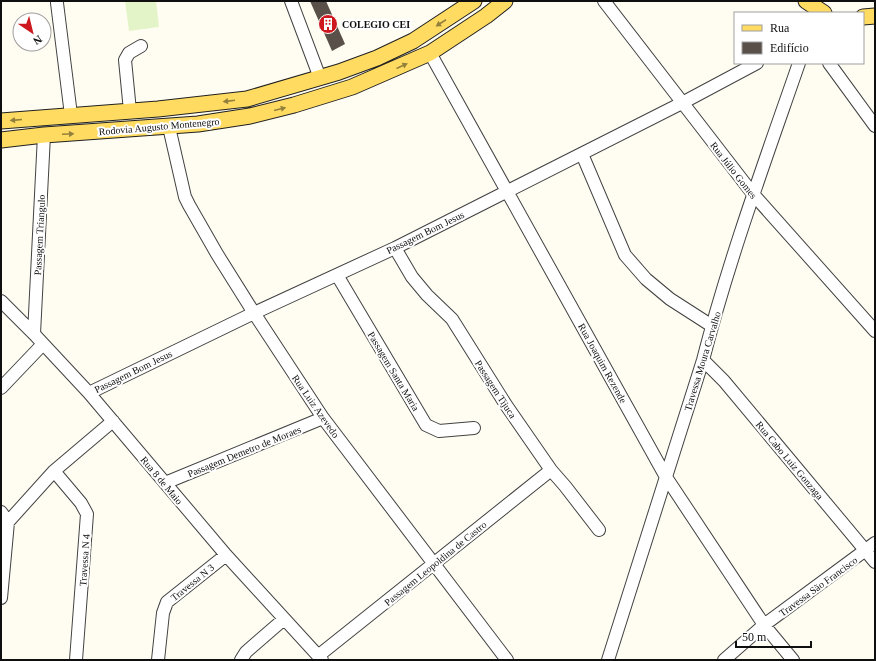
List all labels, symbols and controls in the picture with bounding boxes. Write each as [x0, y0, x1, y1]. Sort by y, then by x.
north arrow [12, 12, 52, 52]
legend [734, 12, 864, 64]
building icon: COLEGIO CEI [317, 13, 339, 35]
place label: COLEGIO CEI [342, 19, 410, 30]
one-way arrow [436, 19, 447, 26]
text: Rua [770, 21, 790, 35]
text: N [31, 33, 44, 47]
text: Edifício [770, 41, 809, 55]
one-way arrow [397, 63, 408, 69]
one-way arrow [223, 98, 235, 104]
one-way arrow [274, 105, 286, 111]
one-way arrow [10, 116, 22, 123]
street label: Rodovia Augusto Montenegro [98, 116, 220, 137]
one-way arrow [62, 130, 74, 137]
street label: Rua Júlio Gomes [708, 140, 759, 201]
street label: Passagem Triangulo [32, 194, 47, 276]
street label: Passagem Bom Jesus [385, 209, 466, 256]
street label: Travessa Moura Carvalho [682, 310, 723, 412]
street label: Rua Joaquim Rezende [576, 321, 629, 406]
street label: Passagem Santa Maria [366, 330, 422, 413]
street label: Passagem Bom Jesus [93, 348, 174, 395]
street label: Passagem Tijuca [473, 358, 519, 421]
street label: Rua Luiz Azevedo [290, 373, 341, 440]
street label: Rua Cabo Luiz Gonzaga [754, 419, 826, 502]
street label: Passagem Demetro de Moraes [186, 424, 303, 479]
street label: Rua 8 de Maio [138, 454, 185, 507]
street label: Passagem Leopoldina de Castro [382, 519, 489, 608]
street label: Travessa N 4 [77, 534, 92, 587]
street label: Travessa São Francisco [777, 554, 860, 618]
street label: Travessa N 3 [168, 562, 216, 603]
scale bar [736, 623, 811, 649]
text: 50 m [742, 630, 767, 644]

